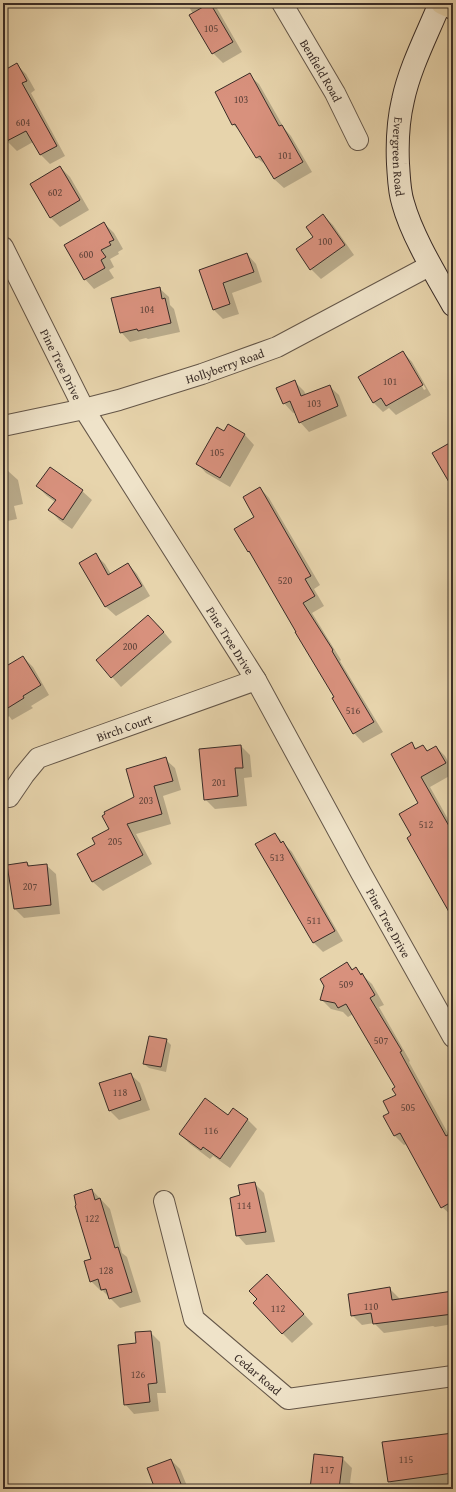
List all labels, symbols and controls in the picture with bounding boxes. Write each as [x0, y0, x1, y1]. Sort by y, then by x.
house number: 105 [204, 21, 218, 36]
street label: Benfield Road [297, 36, 347, 105]
house number: 103 [234, 92, 248, 107]
house number: 604 [16, 115, 30, 130]
street label: Evergreen Road [389, 116, 410, 198]
house number: 101 [278, 148, 292, 163]
house number: 602 [48, 185, 62, 200]
house number: 100 [318, 234, 332, 249]
house number: 600 [79, 247, 93, 262]
house number: 104 [140, 302, 154, 317]
street label: Pine Tree Drive [37, 326, 87, 403]
street label: Hollyberry Road [183, 344, 267, 387]
house number: 101 [383, 374, 397, 389]
house number: 103 [307, 396, 321, 411]
house number: 105 [210, 445, 224, 460]
house number: 520 [278, 573, 292, 588]
street label: Pine Tree Drive [203, 603, 259, 678]
house number: 200 [123, 639, 137, 654]
house number: 516 [346, 703, 360, 718]
street label: Birch Court [94, 709, 155, 745]
house number: 201 [212, 775, 226, 790]
house number: 203 [139, 793, 153, 808]
house number: 512 [419, 817, 433, 832]
house number: 205 [108, 834, 122, 849]
house number: 513 [270, 850, 284, 865]
house number: 207 [23, 879, 37, 894]
street label: Pine Tree Drive [363, 885, 415, 961]
house number: 511 [307, 913, 321, 928]
house number: 509 [339, 977, 353, 992]
house number: 507 [374, 1033, 388, 1048]
house number: 118 [113, 1085, 127, 1100]
house number: 505 [401, 1100, 415, 1115]
house number: 116 [204, 1123, 218, 1138]
house number: 114 [237, 1198, 251, 1213]
house number: 122 [85, 1211, 99, 1226]
house number: 128 [99, 1263, 113, 1278]
house number: 110 [364, 1299, 378, 1314]
house number: 112 [271, 1301, 285, 1316]
street label: Cedar Road [231, 1349, 286, 1399]
house number: 126 [131, 1367, 145, 1382]
house number: 115 [399, 1452, 413, 1467]
house number: 117 [320, 1462, 334, 1477]

